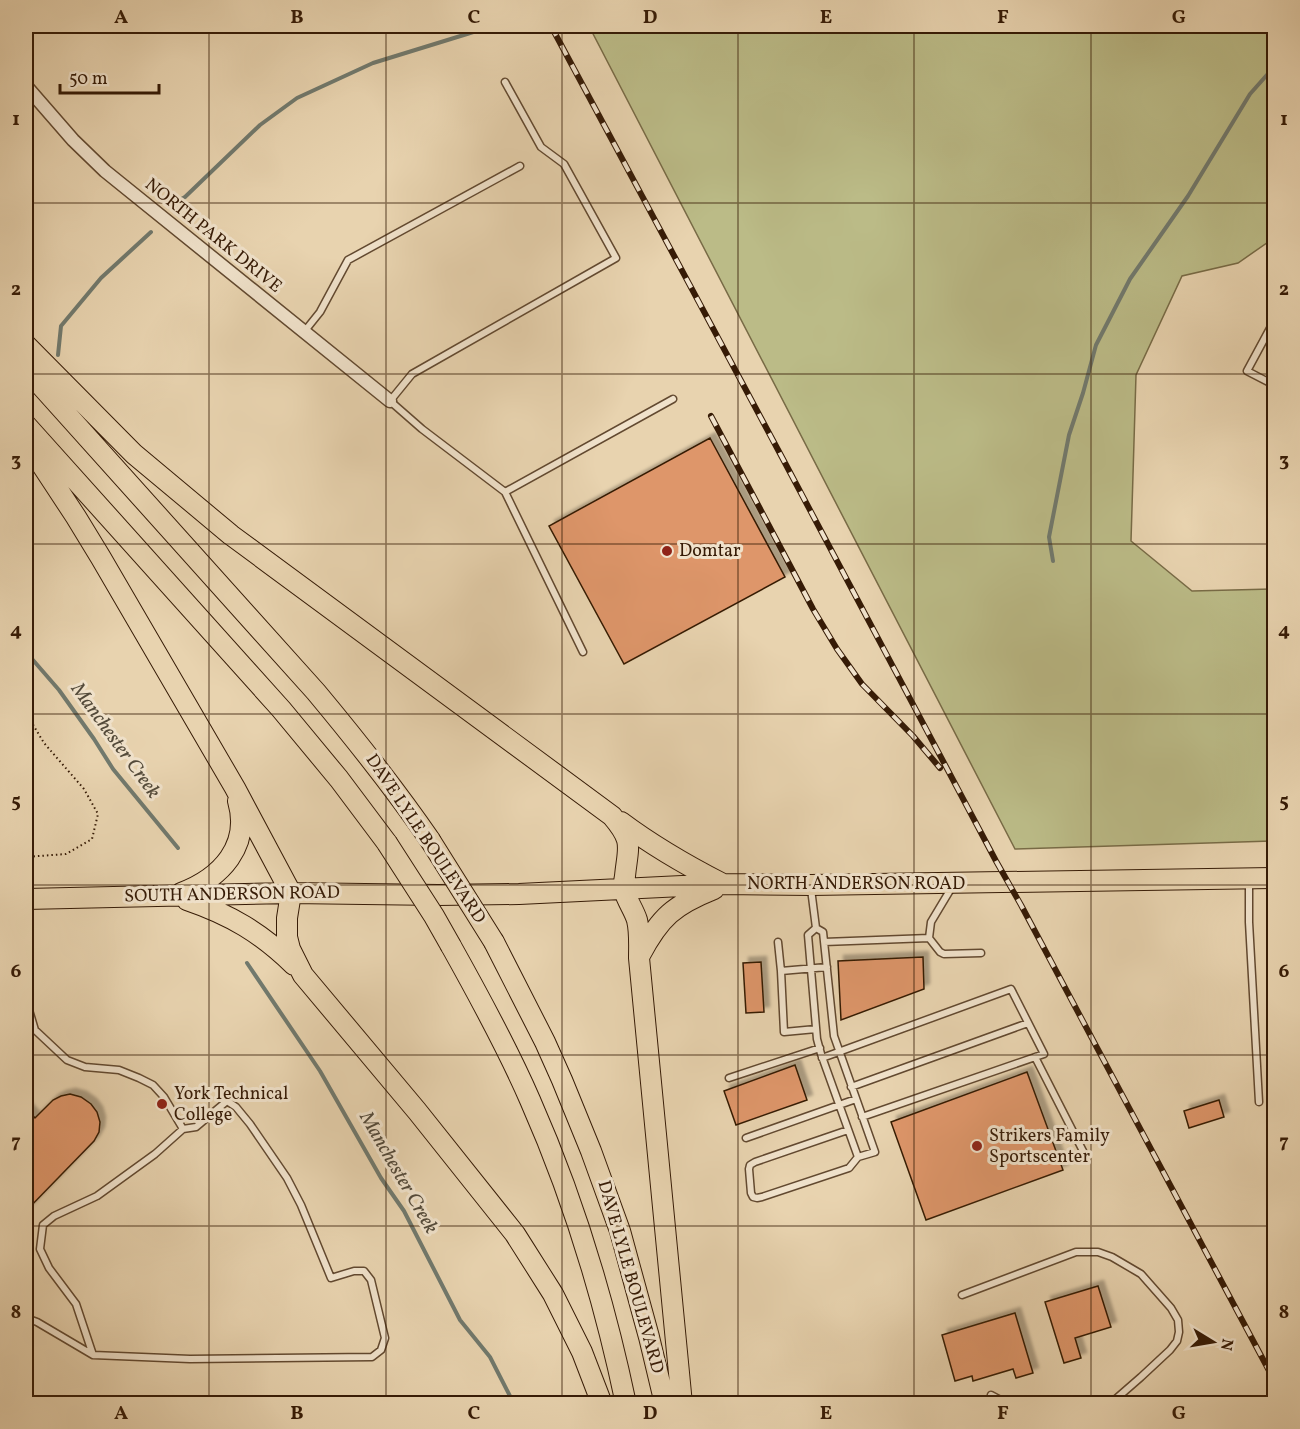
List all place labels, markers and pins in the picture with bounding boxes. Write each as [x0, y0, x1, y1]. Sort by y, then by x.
place label: Domtar [679, 539, 741, 564]
marker: Domtar [660, 544, 674, 558]
place label: York Technical College [174, 1082, 288, 1128]
marker: York Technical College [155, 1097, 169, 1111]
place label: Strikers Family Sportscenter [989, 1124, 1110, 1170]
marker: Strikers Family Sportscenter [970, 1139, 984, 1153]

